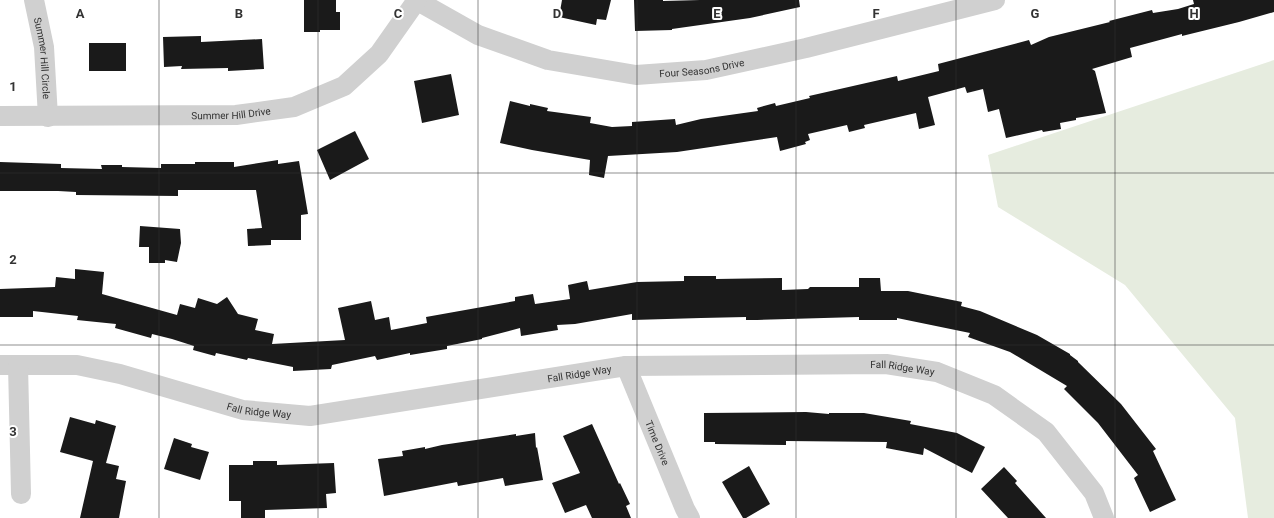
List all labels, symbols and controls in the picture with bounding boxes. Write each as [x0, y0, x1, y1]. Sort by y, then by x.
text: A [76, 6, 85, 21]
text: B [235, 6, 243, 21]
text: C [394, 6, 403, 21]
text: D [553, 6, 561, 21]
text: E [713, 6, 721, 21]
text: F [872, 6, 880, 21]
text: G [1031, 6, 1040, 21]
text: H [1189, 6, 1199, 21]
street label: Summer Hill Circle [32, 16, 52, 99]
street label: Four Seasons Drive [659, 57, 745, 79]
text: 1 [9, 79, 17, 94]
street label: Summer Hill Drive [191, 105, 271, 121]
text: 2 [9, 252, 17, 267]
street label: Fall Ridge Way [870, 359, 935, 378]
street label: Fall Ridge Way [547, 363, 612, 384]
street label: Fall Ridge Way [226, 401, 292, 420]
street label: Time Drive [643, 419, 671, 467]
text: 3 [9, 424, 17, 439]

